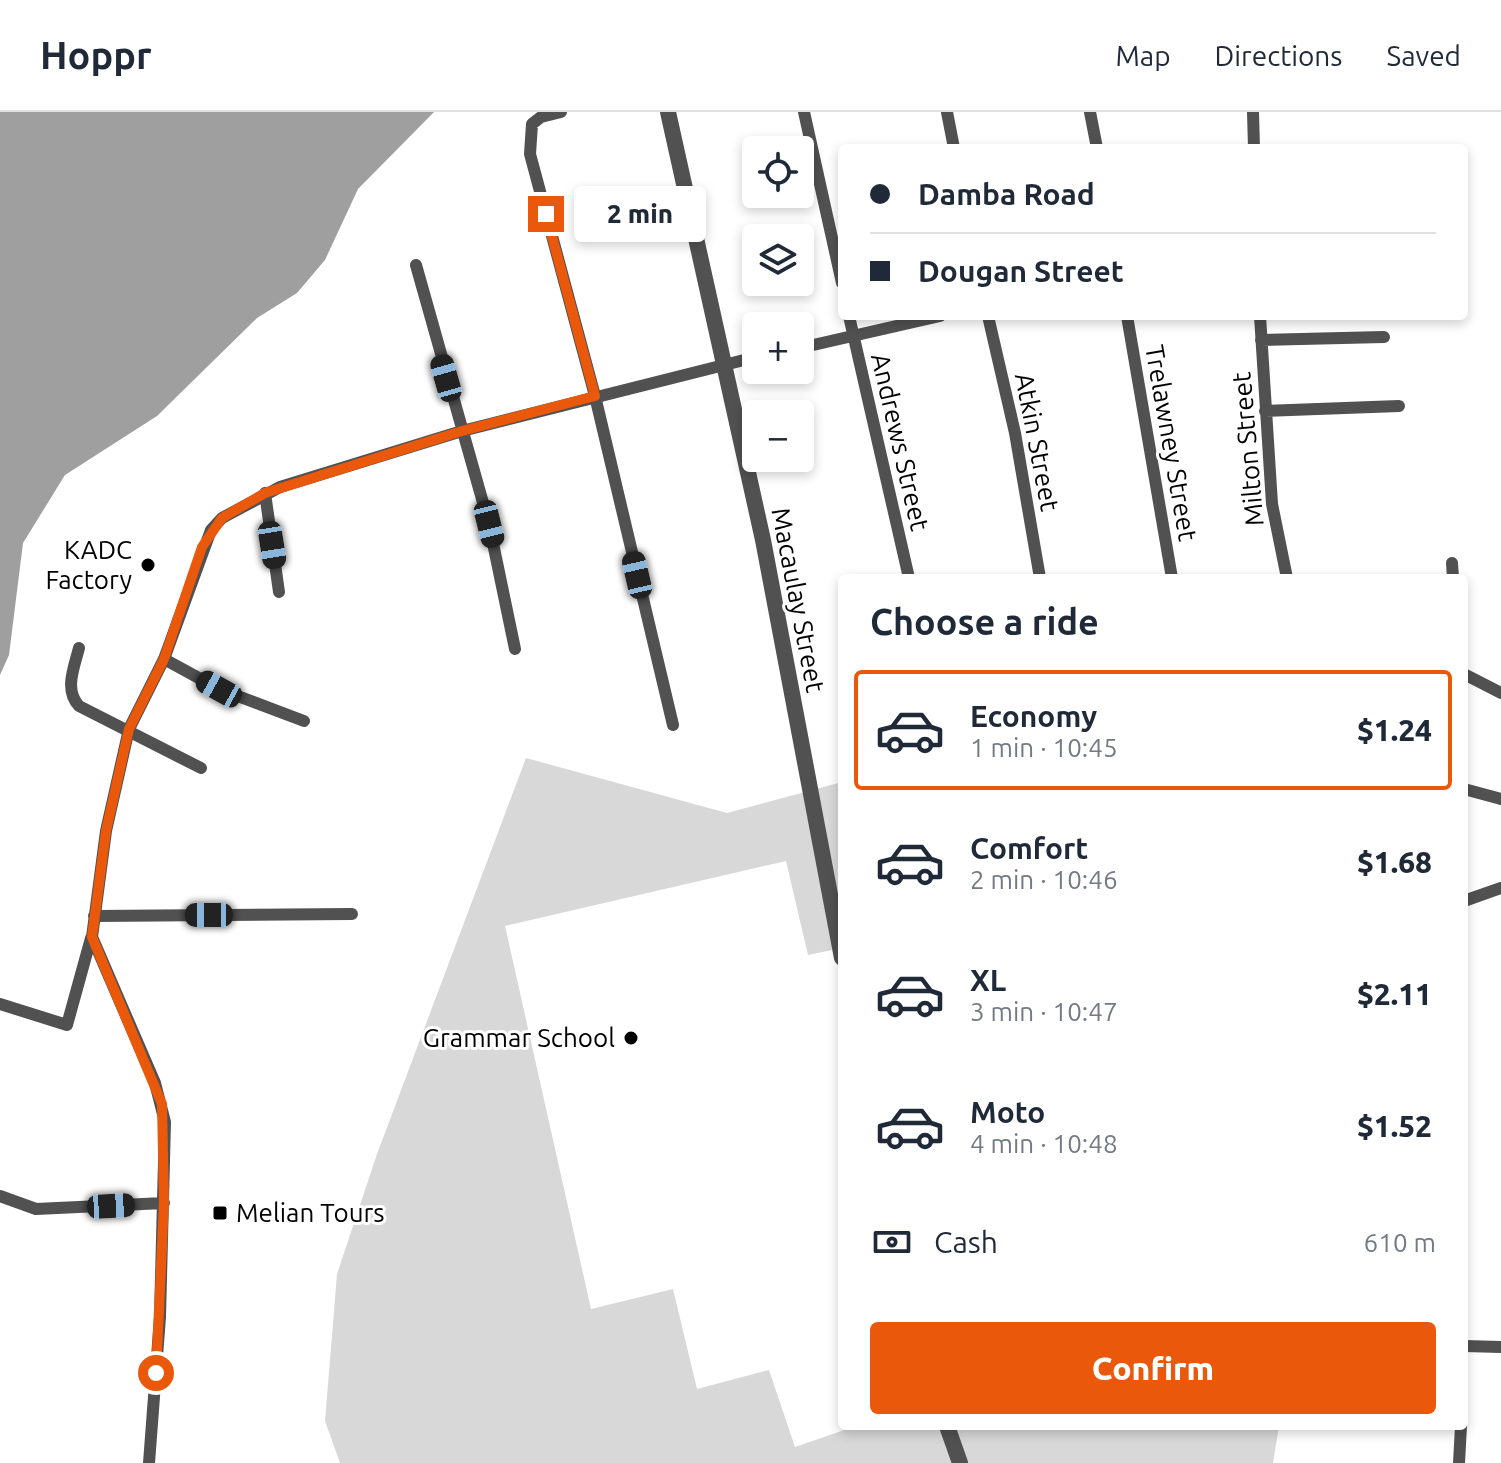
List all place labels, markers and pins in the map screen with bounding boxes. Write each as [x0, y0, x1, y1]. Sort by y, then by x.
place label: KADC Factory [46, 535, 132, 594]
marker: KADC Factory [139, 556, 157, 574]
place label: Grammar School [423, 1023, 615, 1052]
marker: Grammar School [622, 1029, 640, 1047]
place label: Melian Tours [236, 1198, 385, 1227]
marker: Melian Tours [211, 1204, 229, 1222]

